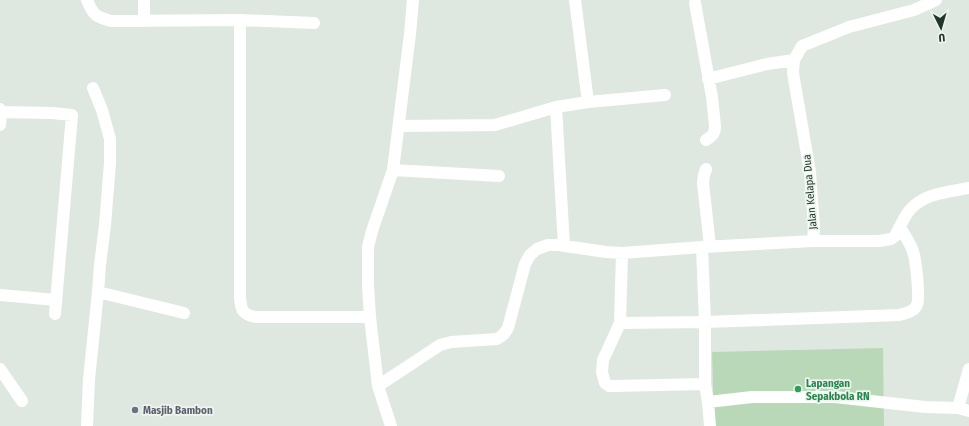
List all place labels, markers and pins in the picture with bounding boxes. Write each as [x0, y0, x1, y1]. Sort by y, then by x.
place label: Lapangan Sepakbola RN [806, 377, 870, 403]
marker: Lapangan Sepakbola RN [793, 384, 803, 394]
place label: Masjib Bambon [143, 404, 213, 417]
marker: Masjib Bambon [130, 405, 140, 415]

